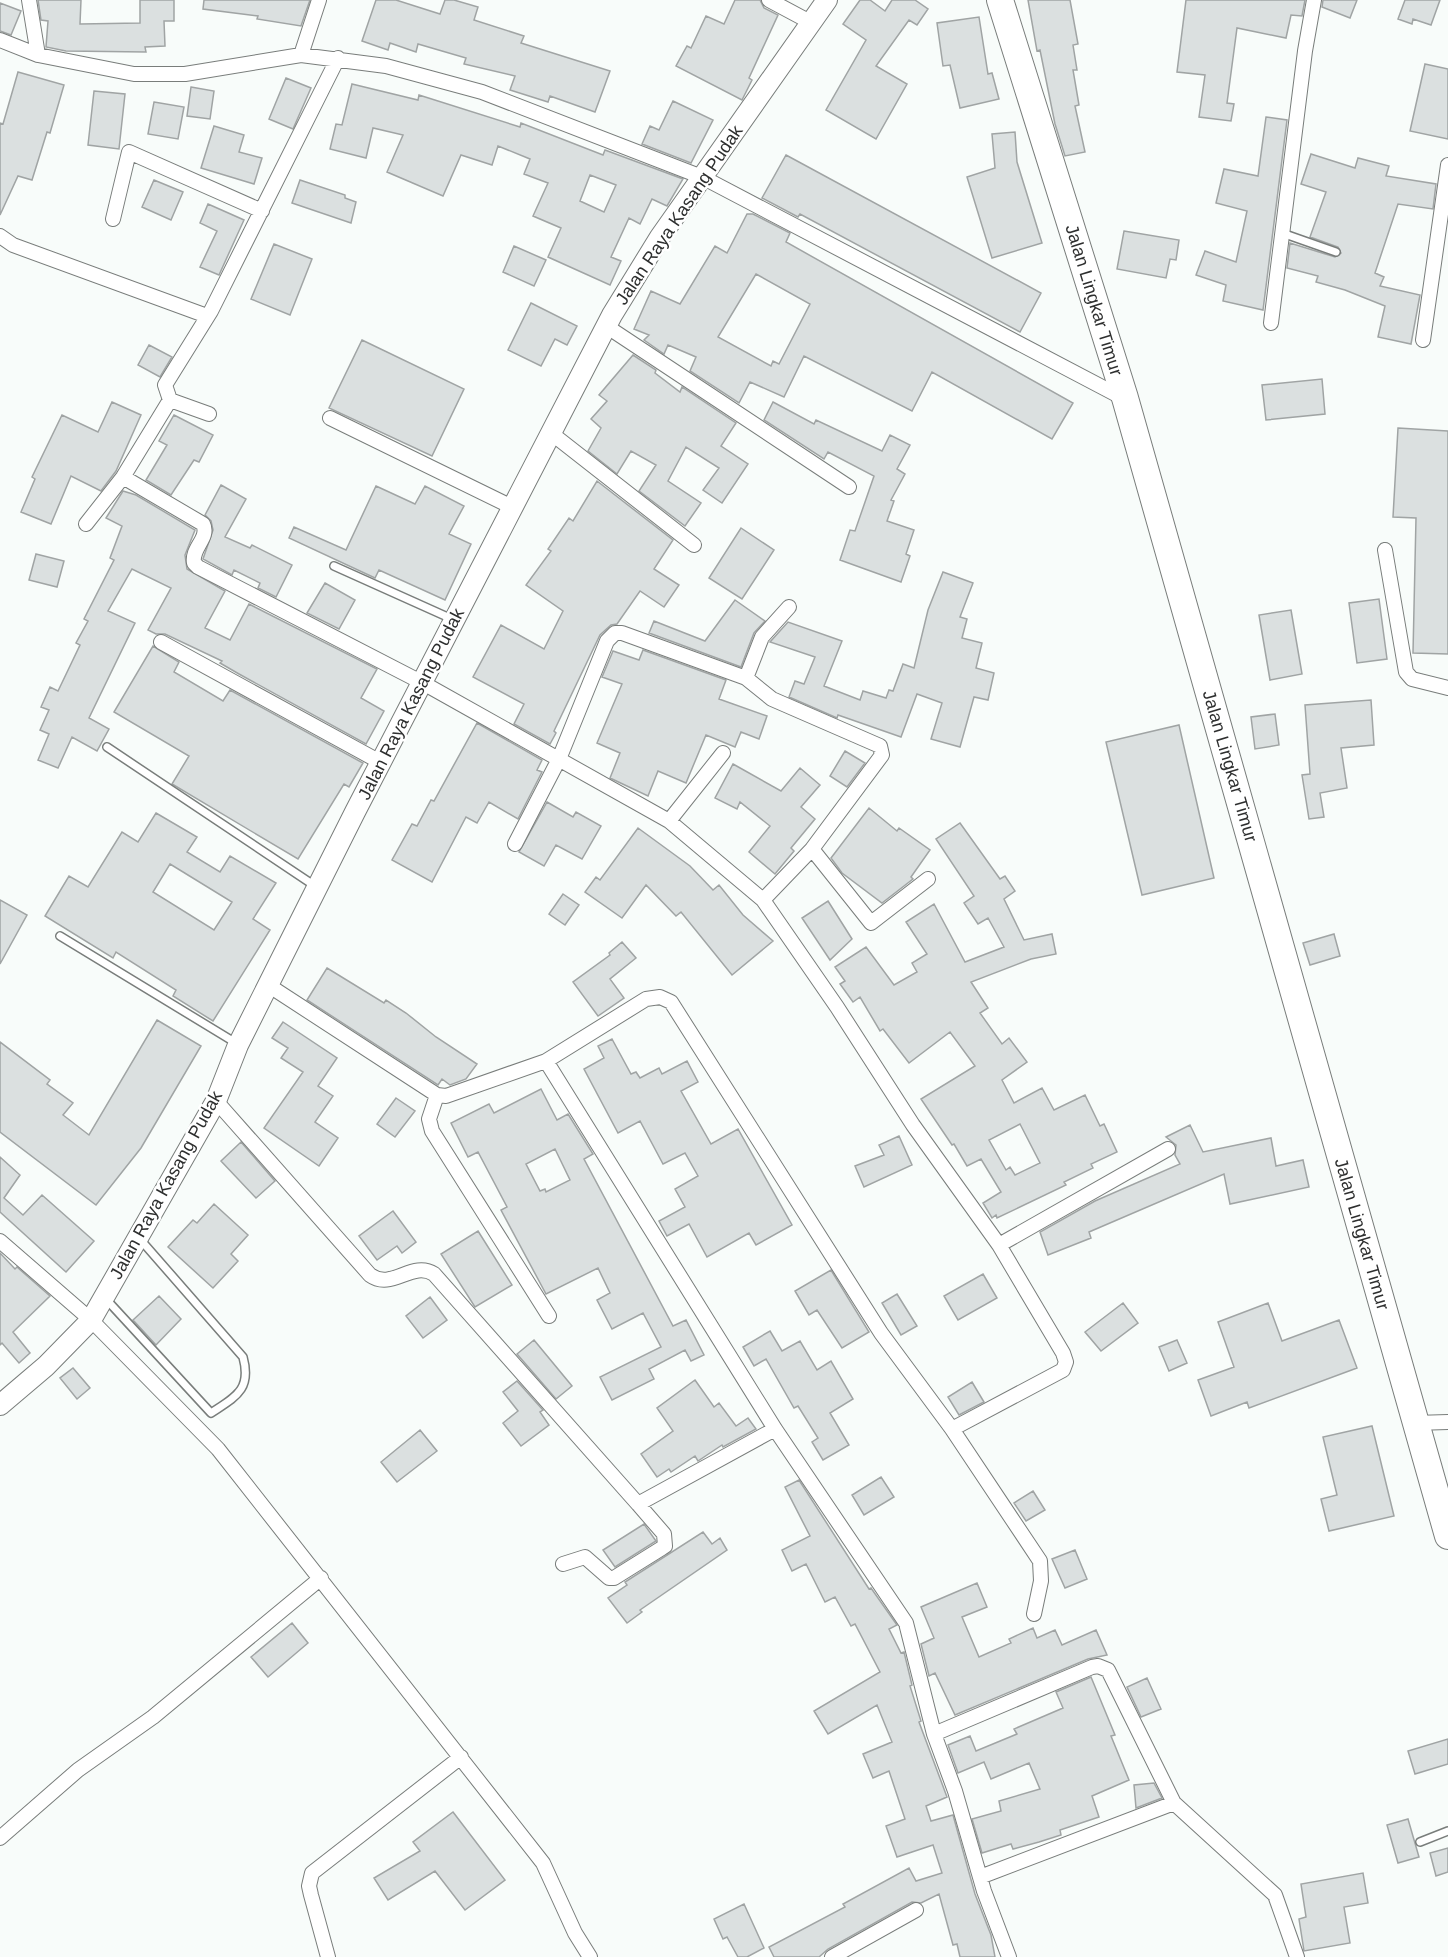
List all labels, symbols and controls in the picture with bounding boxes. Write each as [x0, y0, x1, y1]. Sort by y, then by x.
street label: Jalan Raya Kasang Pudak [611, 121, 747, 309]
street label: Jalan Lingkar Timur [1061, 222, 1127, 378]
street label: Jalan Raya Kasang Pudak [354, 604, 469, 803]
street label: Jalan Lingkar Timur [1199, 688, 1261, 844]
street label: Jalan Raya Kasang Pudak [106, 1087, 227, 1283]
street label: Jalan Lingkar Timur [1331, 1156, 1393, 1312]

